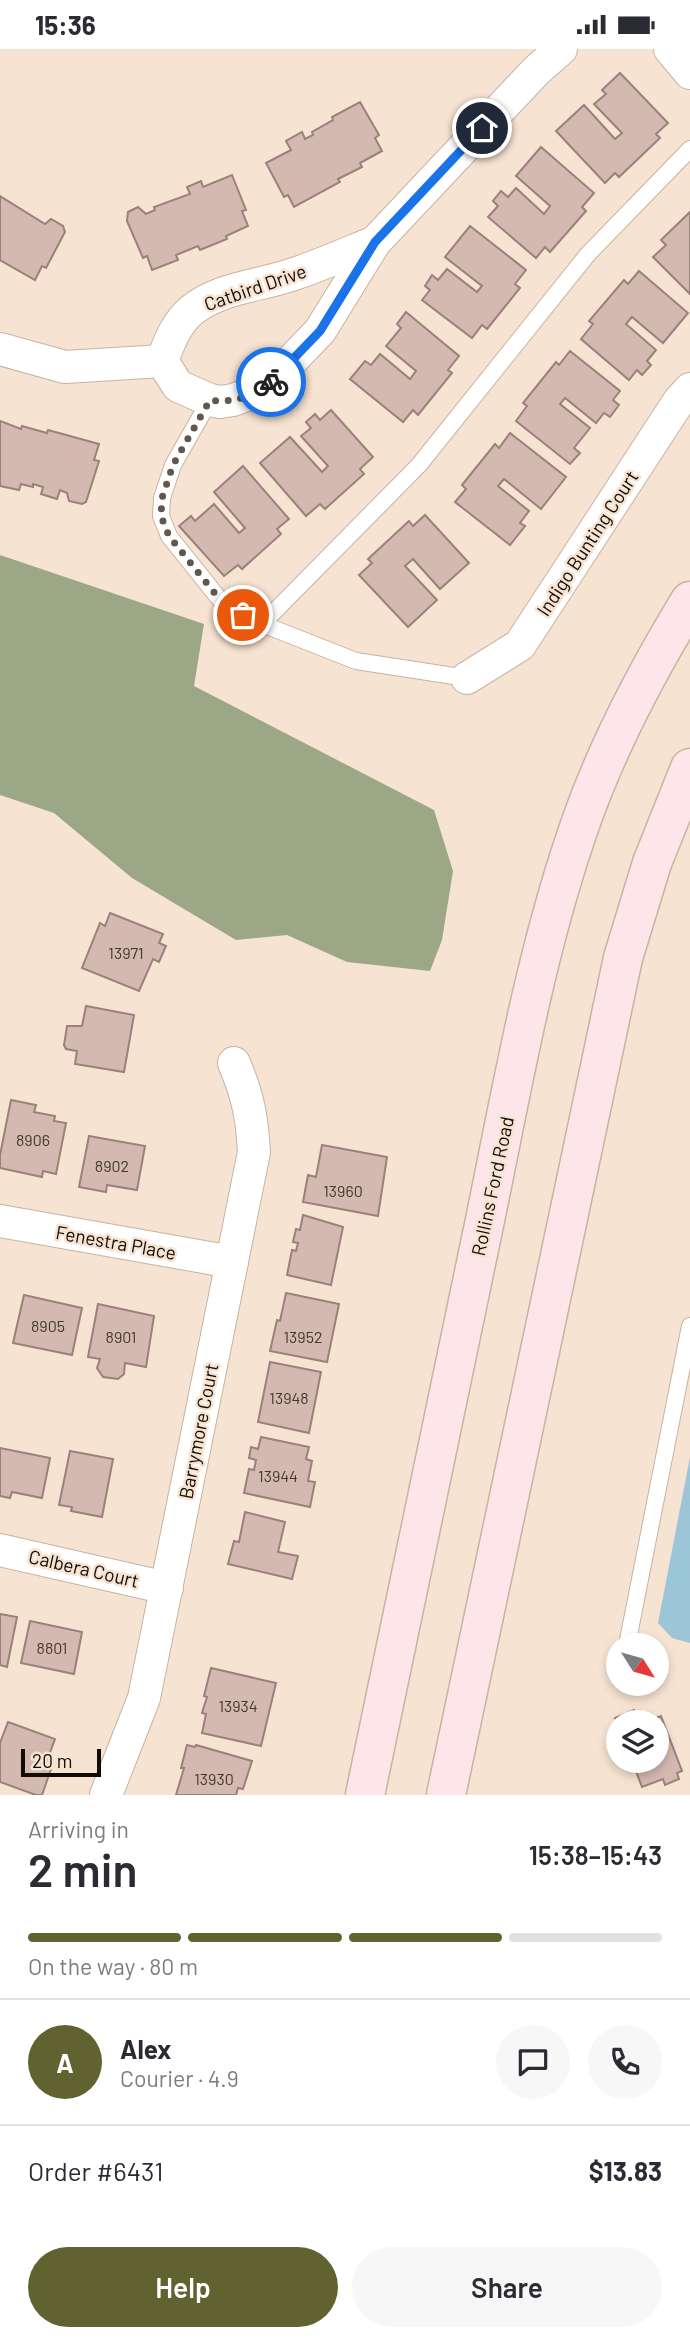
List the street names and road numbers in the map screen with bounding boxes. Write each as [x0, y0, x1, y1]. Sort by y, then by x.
street label: Catbird Drive [201, 259, 309, 315]
street label: Indigo Bunting Court [531, 466, 643, 620]
street label: Rollins Ford Road [466, 1114, 518, 1258]
street label: Fenestra Place [54, 1220, 178, 1264]
street label: Barrymore Court [174, 1361, 222, 1501]
street label: Calbera Court [27, 1544, 141, 1592]

